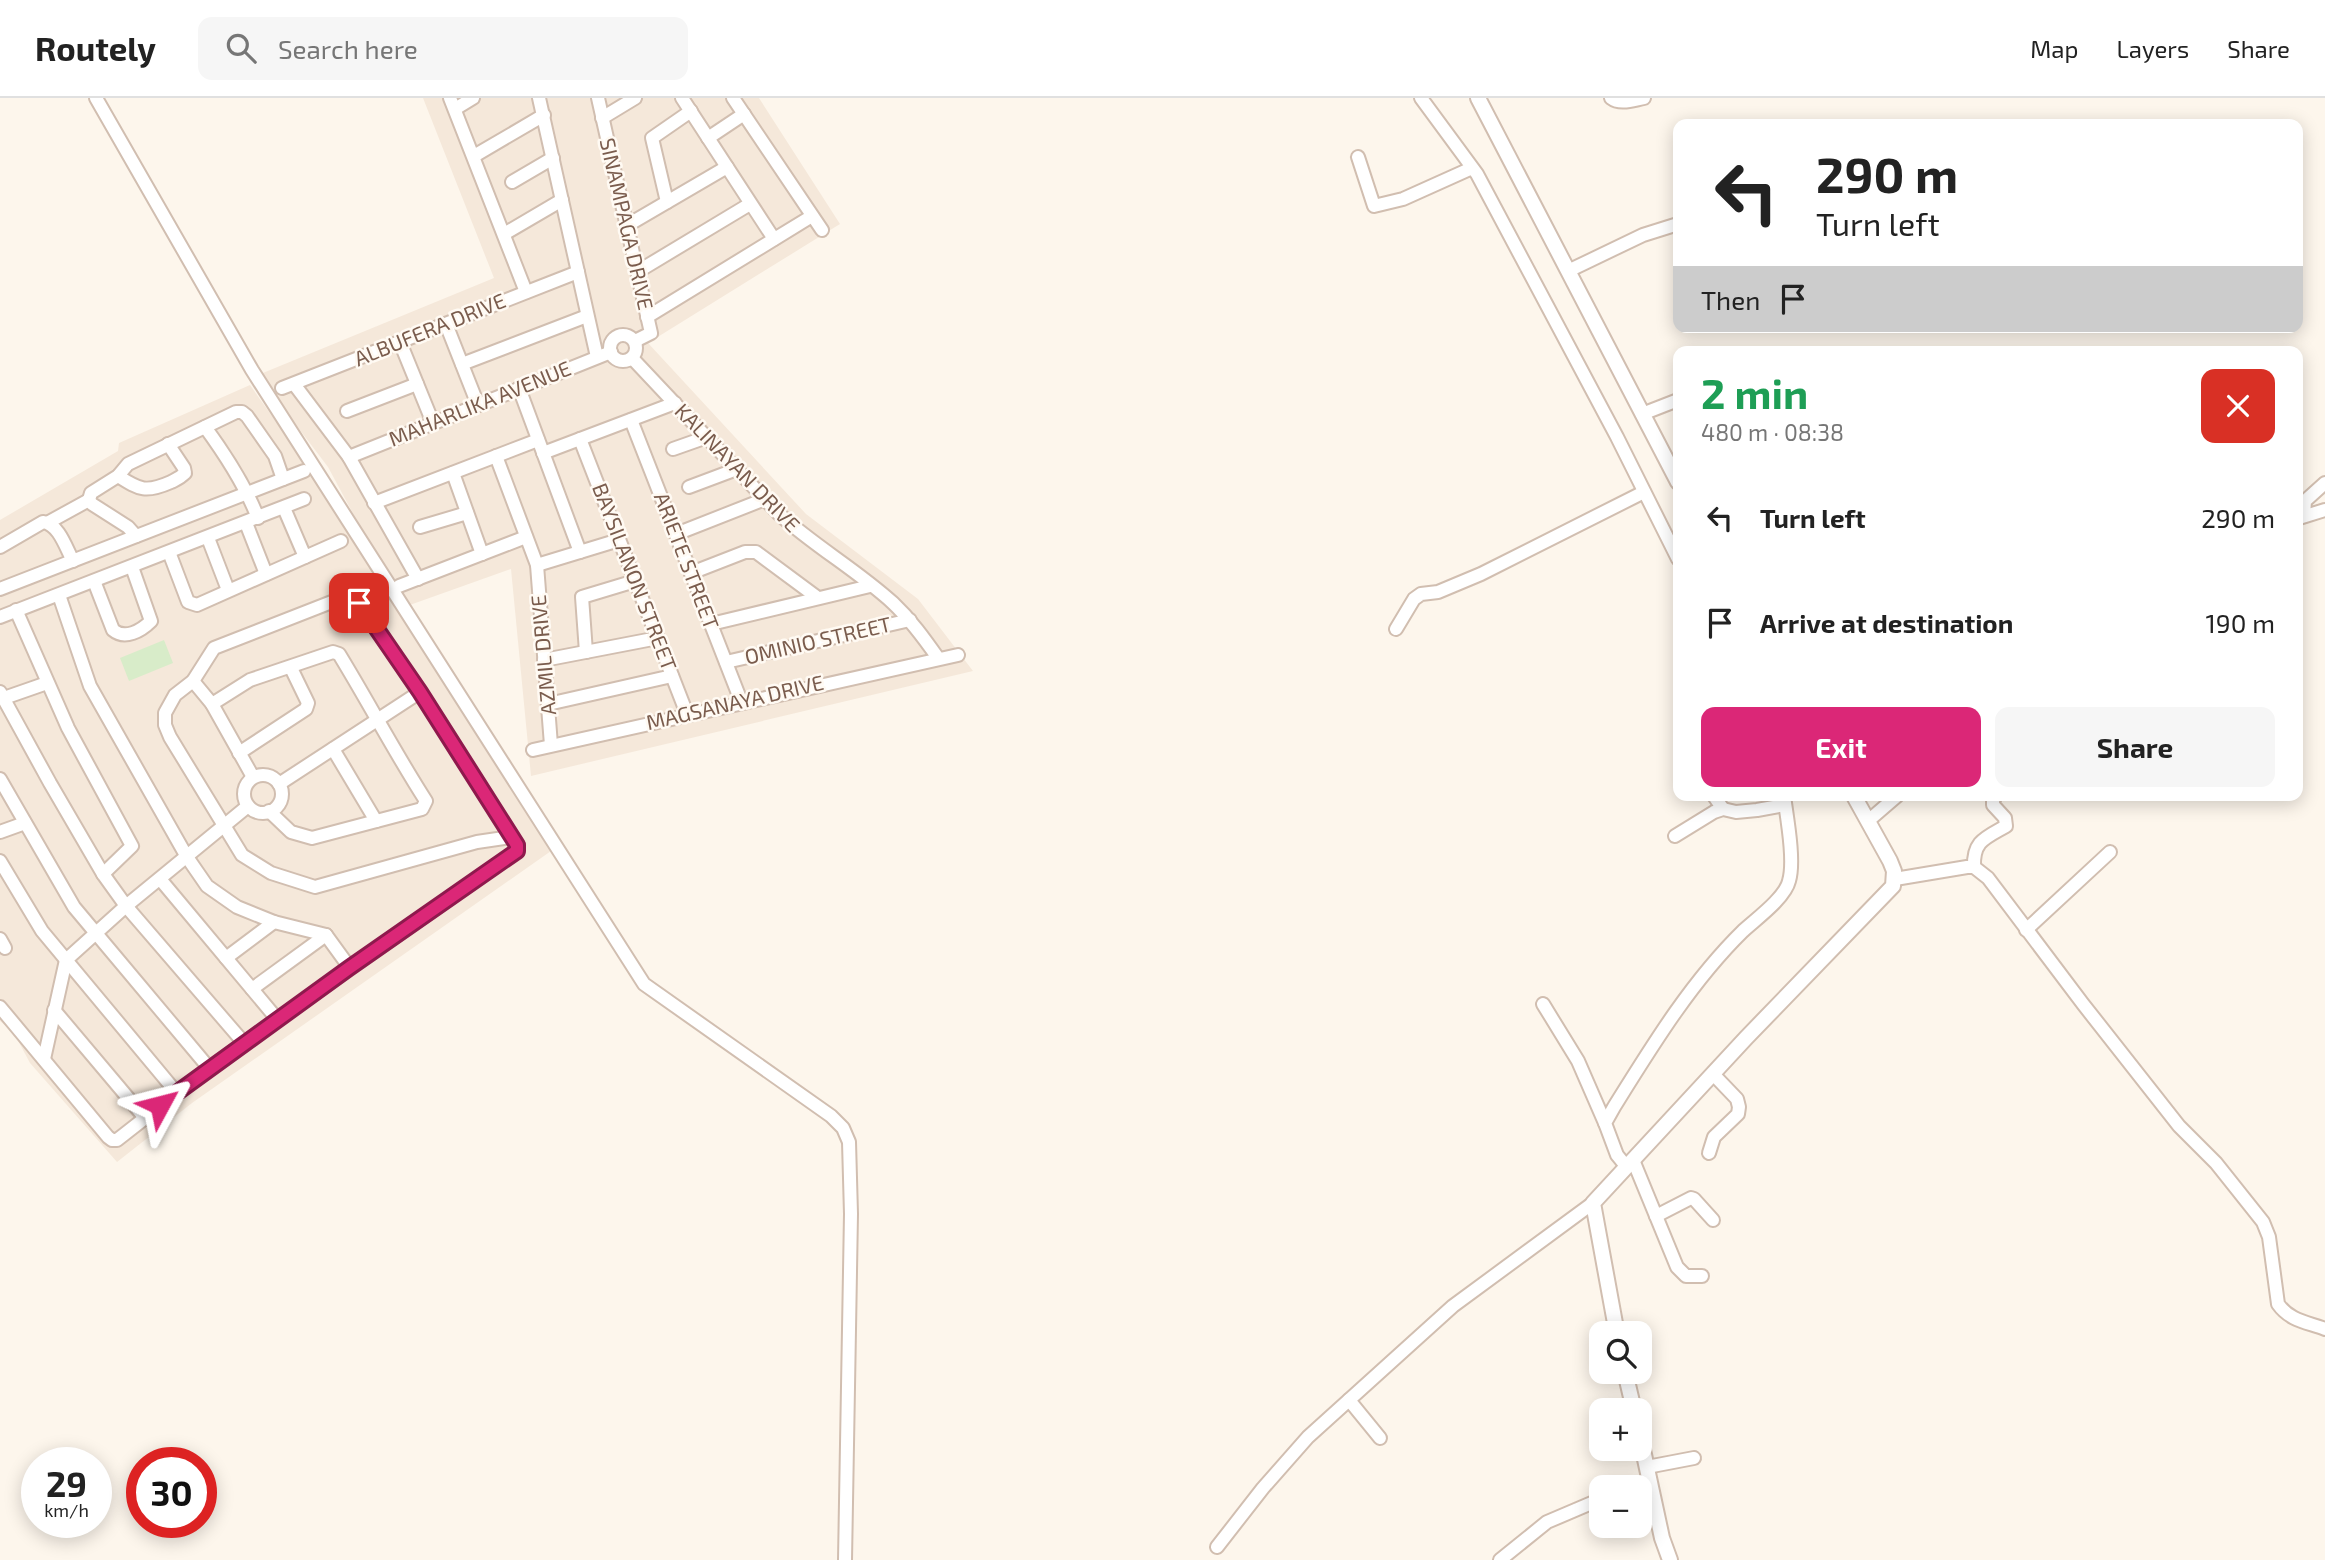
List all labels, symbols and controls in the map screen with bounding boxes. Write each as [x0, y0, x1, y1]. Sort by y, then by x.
search box [198, 17, 688, 80]
text: Routely [35, 28, 156, 68]
icon: search [222, 29, 260, 67]
text: Search here [278, 33, 418, 64]
text: Map [2030, 34, 2078, 63]
text: Layers [2116, 34, 2189, 63]
text: Share [2227, 34, 2290, 63]
street label: SINAMPAGA DRIVE [596, 135, 659, 312]
text: 290 m [1816, 144, 1958, 203]
icon: left [1701, 147, 1792, 238]
text: Turn left [1816, 204, 1940, 242]
icon: arrive [1774, 280, 1812, 318]
text: Then [1701, 284, 1760, 315]
street label: ALBUFERA DRIVE [350, 287, 509, 370]
street label: MAHARLIKA AVENUE [385, 355, 574, 451]
text: 2 min [1701, 367, 1808, 417]
button: close [2201, 369, 2275, 443]
street label: KALINAYAN DRIVE [670, 398, 806, 536]
text: 480 m · 08:38 [1701, 418, 1844, 446]
street label: BAYSILANON STREET [588, 479, 683, 674]
street label: ARIETE STREET [650, 488, 725, 632]
icon: left [1701, 499, 1739, 537]
text: Turn left [1760, 502, 1866, 533]
text: 290 m [2201, 502, 2275, 533]
pin [329, 573, 389, 633]
icon: arrive [340, 584, 378, 622]
street label: AZMIL DRIVE [525, 594, 560, 716]
icon: arrive [1701, 604, 1739, 642]
text: Arrive at destination [1760, 607, 2013, 638]
text: 190 m [2206, 607, 2275, 638]
street label: OMINIO STREET [742, 611, 893, 669]
street label: MAGSANAYA DRIVE [644, 669, 826, 734]
button: Exit [1701, 707, 1981, 787]
button: Share [1995, 707, 2275, 787]
position arrow [123, 1068, 197, 1142]
map controls [1589, 1321, 1652, 1538]
button: search [1589, 1321, 1652, 1384]
button: + [1589, 1398, 1652, 1461]
speed limit sign: 30 [126, 1447, 217, 1538]
text: 29 [46, 1462, 87, 1504]
button: − [1589, 1475, 1652, 1538]
text: km/h [44, 1499, 89, 1521]

